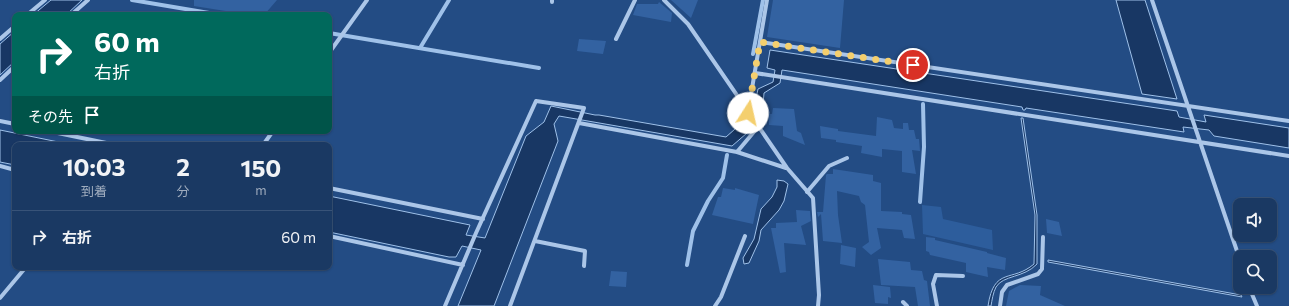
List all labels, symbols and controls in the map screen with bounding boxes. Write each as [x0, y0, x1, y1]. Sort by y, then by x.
text: 60 m [94, 24, 160, 58]
icon: right [28, 28, 80, 80]
pin [896, 48, 930, 82]
icon: arrive [902, 54, 924, 76]
text: 右折 [94, 61, 130, 83]
position arrow [727, 92, 769, 134]
icon: arrive [81, 104, 103, 126]
text: その先 [28, 107, 73, 125]
text: 10:03 [63, 152, 126, 181]
text: 2 [176, 152, 190, 181]
text: 150 [241, 153, 281, 182]
text: m [255, 182, 267, 198]
text: 到着 [81, 183, 107, 199]
text: 分 [177, 183, 190, 199]
map controls [1233, 198, 1277, 294]
button: sound [1233, 198, 1277, 242]
icon: right [28, 226, 50, 248]
text: 右折 [62, 228, 92, 246]
text: 60 m [281, 228, 316, 246]
button: search [1233, 250, 1277, 294]

